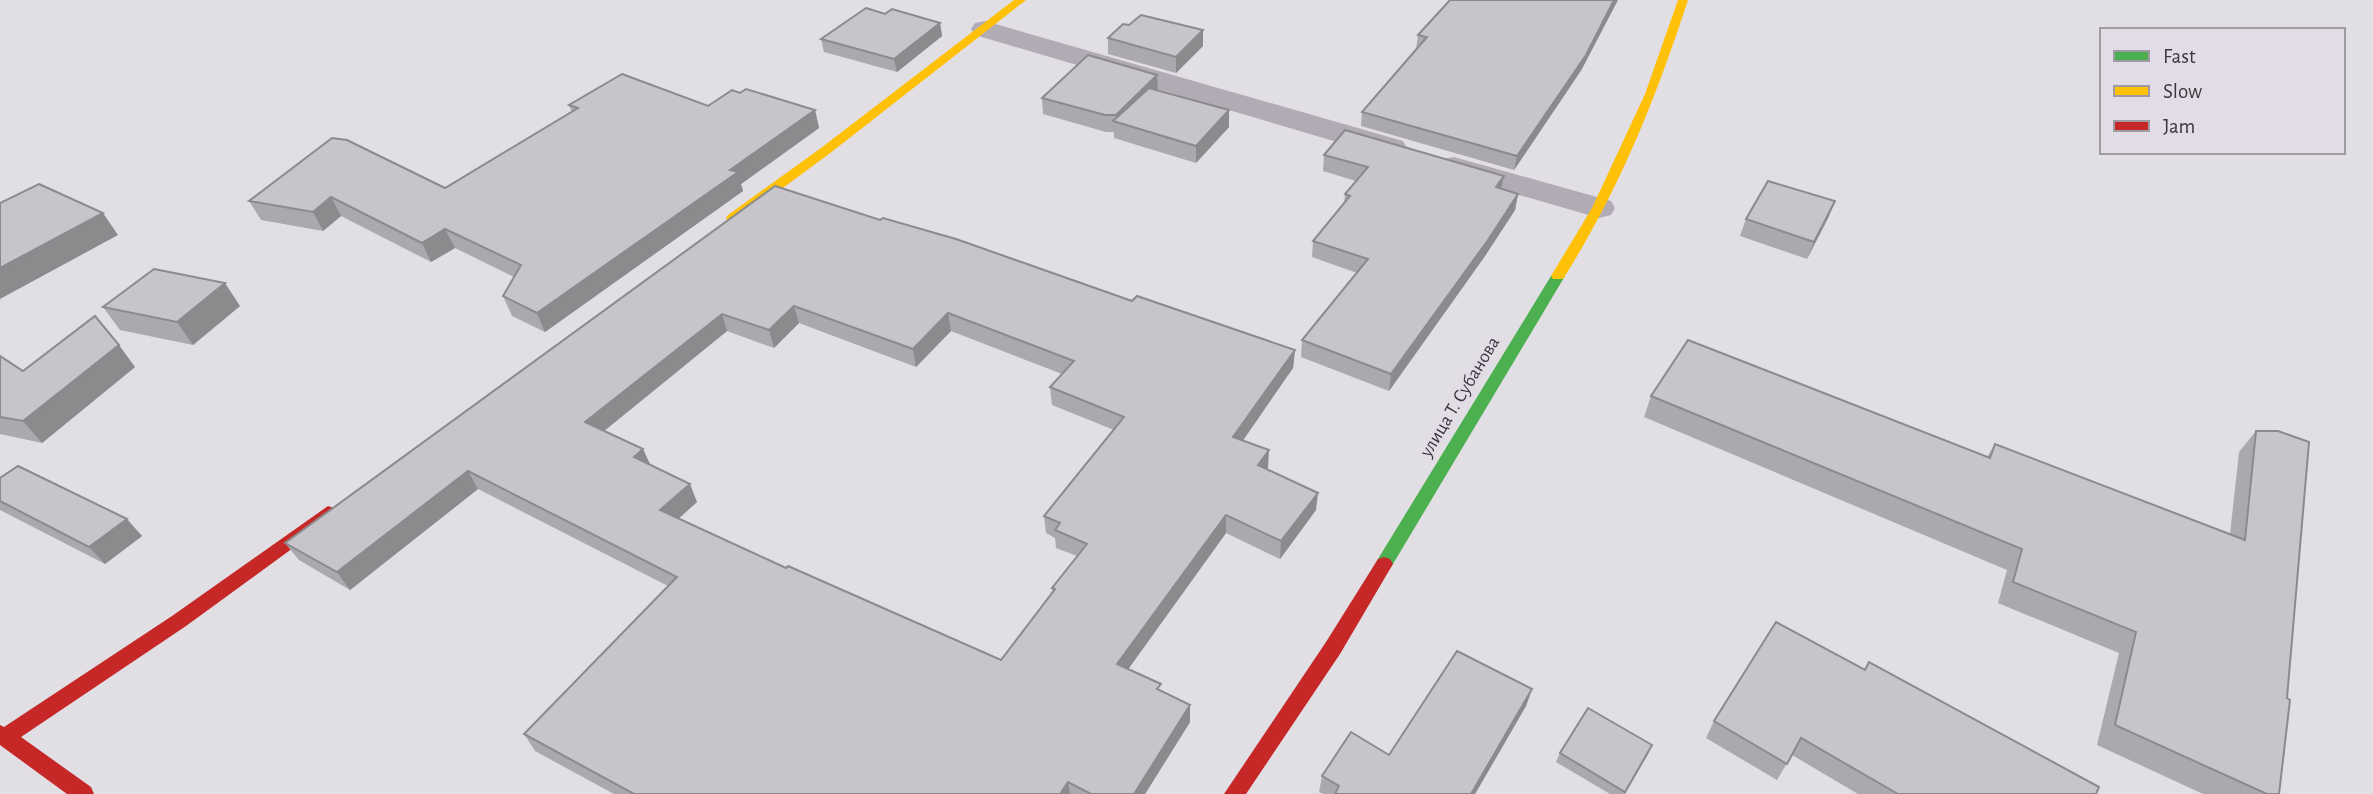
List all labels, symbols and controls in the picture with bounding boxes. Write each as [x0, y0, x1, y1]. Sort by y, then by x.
legend [2100, 28, 2345, 154]
text: Fast [2163, 46, 2196, 67]
text: Slow [2163, 81, 2202, 102]
text: Jam [2163, 116, 2195, 137]
street label: улица Т. Субанова [1416, 333, 1503, 461]

